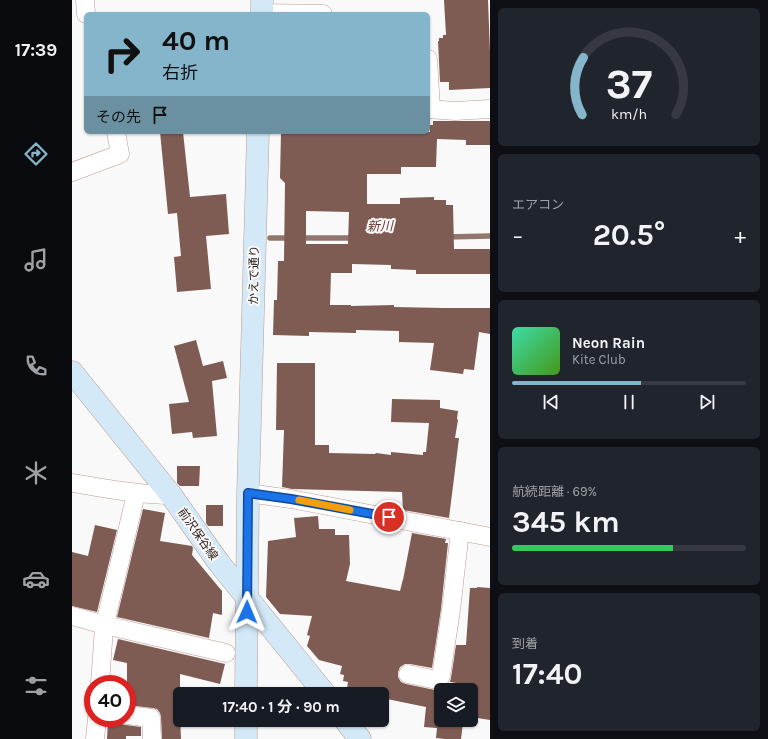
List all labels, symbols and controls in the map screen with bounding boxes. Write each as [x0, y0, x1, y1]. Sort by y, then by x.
text: 40 m [162, 24, 230, 57]
icon: right [96, 28, 148, 80]
text: 17:39 [15, 39, 57, 61]
text: 37 [606, 60, 652, 108]
text: 右折 [162, 62, 198, 84]
icon: arrive [149, 104, 171, 126]
text: km/h [611, 106, 647, 123]
text: その先 [96, 108, 141, 126]
icon: directions [22, 140, 50, 168]
text: エアコン [512, 197, 564, 212]
text: 20.5° [593, 217, 665, 253]
water label: 新川 [367, 218, 395, 234]
text: − [512, 223, 524, 249]
text: + [734, 223, 746, 249]
street label: かえで通り [246, 245, 262, 305]
icon: music [22, 246, 50, 274]
text: Neon Rain [572, 334, 645, 352]
icon: phone [22, 352, 50, 380]
text: Kite Club [572, 352, 626, 367]
icon: previous [540, 391, 562, 413]
icon: pause [618, 391, 640, 413]
icon: next [696, 391, 718, 413]
icon: climate [22, 459, 50, 487]
text: 航続距離 · 69% [512, 484, 597, 499]
pin [372, 500, 406, 534]
text: 345 km [512, 504, 620, 540]
street label: 前沢保谷線 [175, 505, 221, 563]
icon: arrive [378, 506, 400, 528]
icon: car [22, 565, 50, 593]
position arrow [226, 591, 268, 633]
text: 到着 [512, 636, 538, 651]
text: 17:40 [512, 656, 583, 692]
icon: filters [22, 672, 50, 700]
speed limit sign: 40 [84, 675, 136, 727]
map controls [434, 683, 478, 727]
button: layers [434, 683, 478, 727]
text: 17:40 · 1 分 · 90 m [222, 698, 340, 716]

